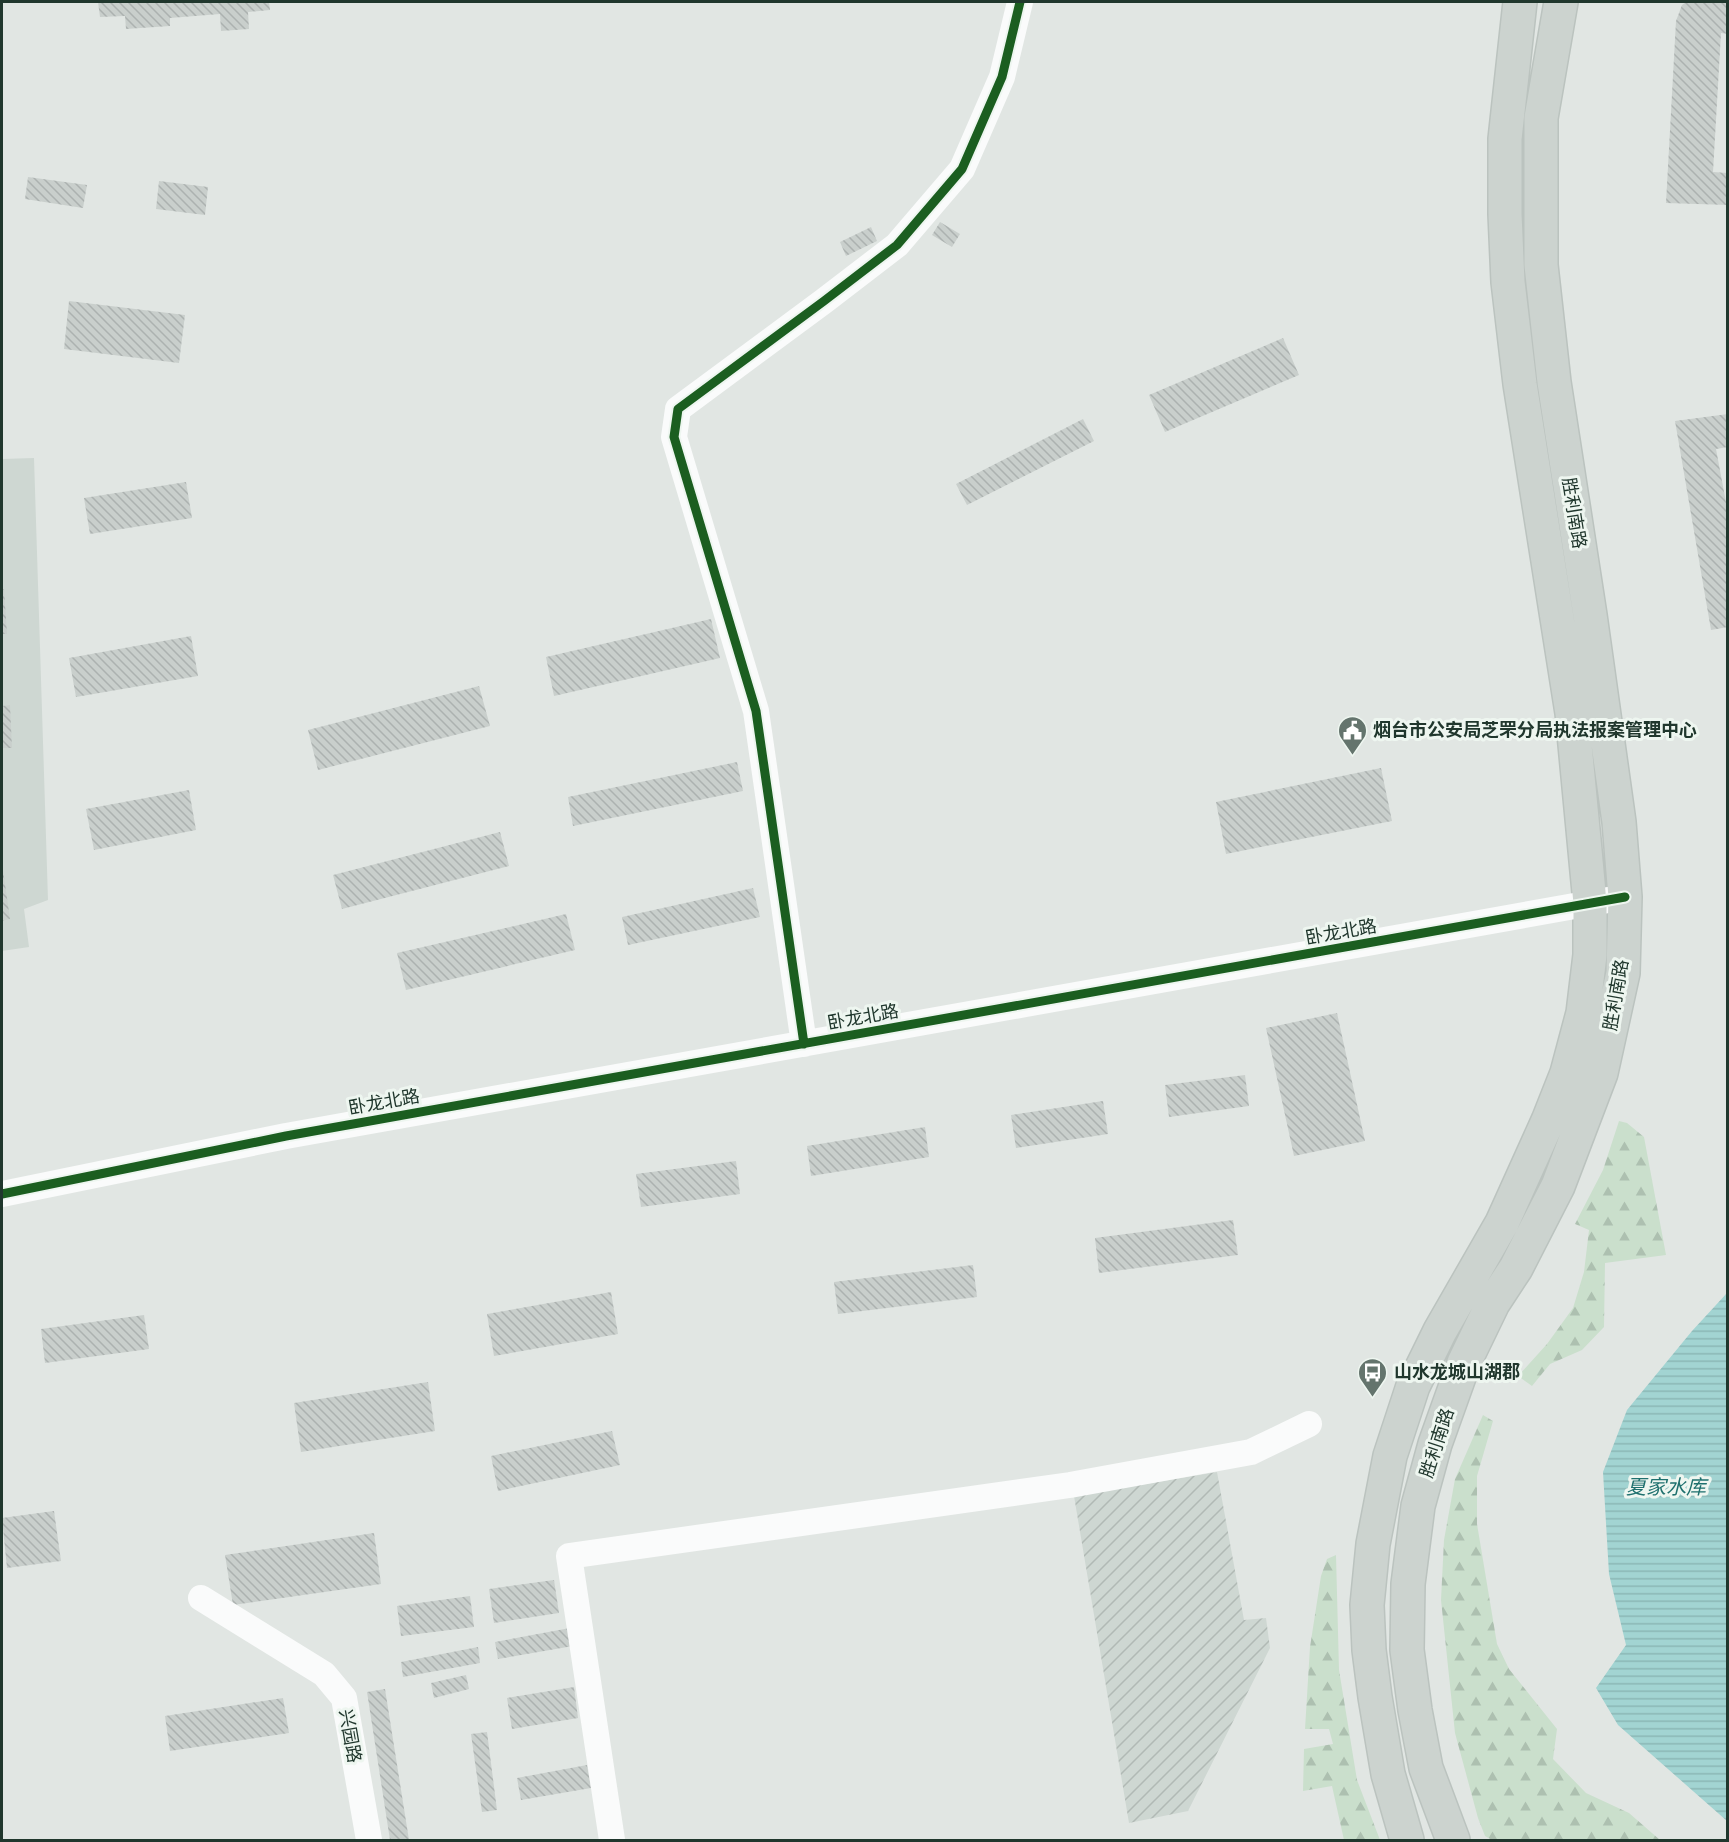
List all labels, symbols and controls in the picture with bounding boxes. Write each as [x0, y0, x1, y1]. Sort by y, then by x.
street label: 胜利南路 [1558, 476, 1590, 550]
public building icon: 烟台市公安局芝罘分局执法报案管理中心 [1336, 714, 1368, 756]
place label: 烟台市公安局芝罘分局执法报案管理中心 [1373, 720, 1697, 740]
street label: 卧龙北路 [1304, 916, 1378, 948]
street label: 胜利南路 [1600, 958, 1632, 1032]
street label: 卧龙北路 [826, 1001, 900, 1033]
street label: 卧龙北路 [347, 1086, 421, 1118]
bus stop icon: 山水龙城山湖郡 [1357, 1356, 1389, 1398]
place label: 山水龙城山湖郡 [1394, 1362, 1520, 1382]
street label: 胜利南路 [1416, 1406, 1458, 1480]
water label: 夏家水库 [1626, 1476, 1709, 1498]
street label: 兴园路 [335, 1708, 365, 1764]

